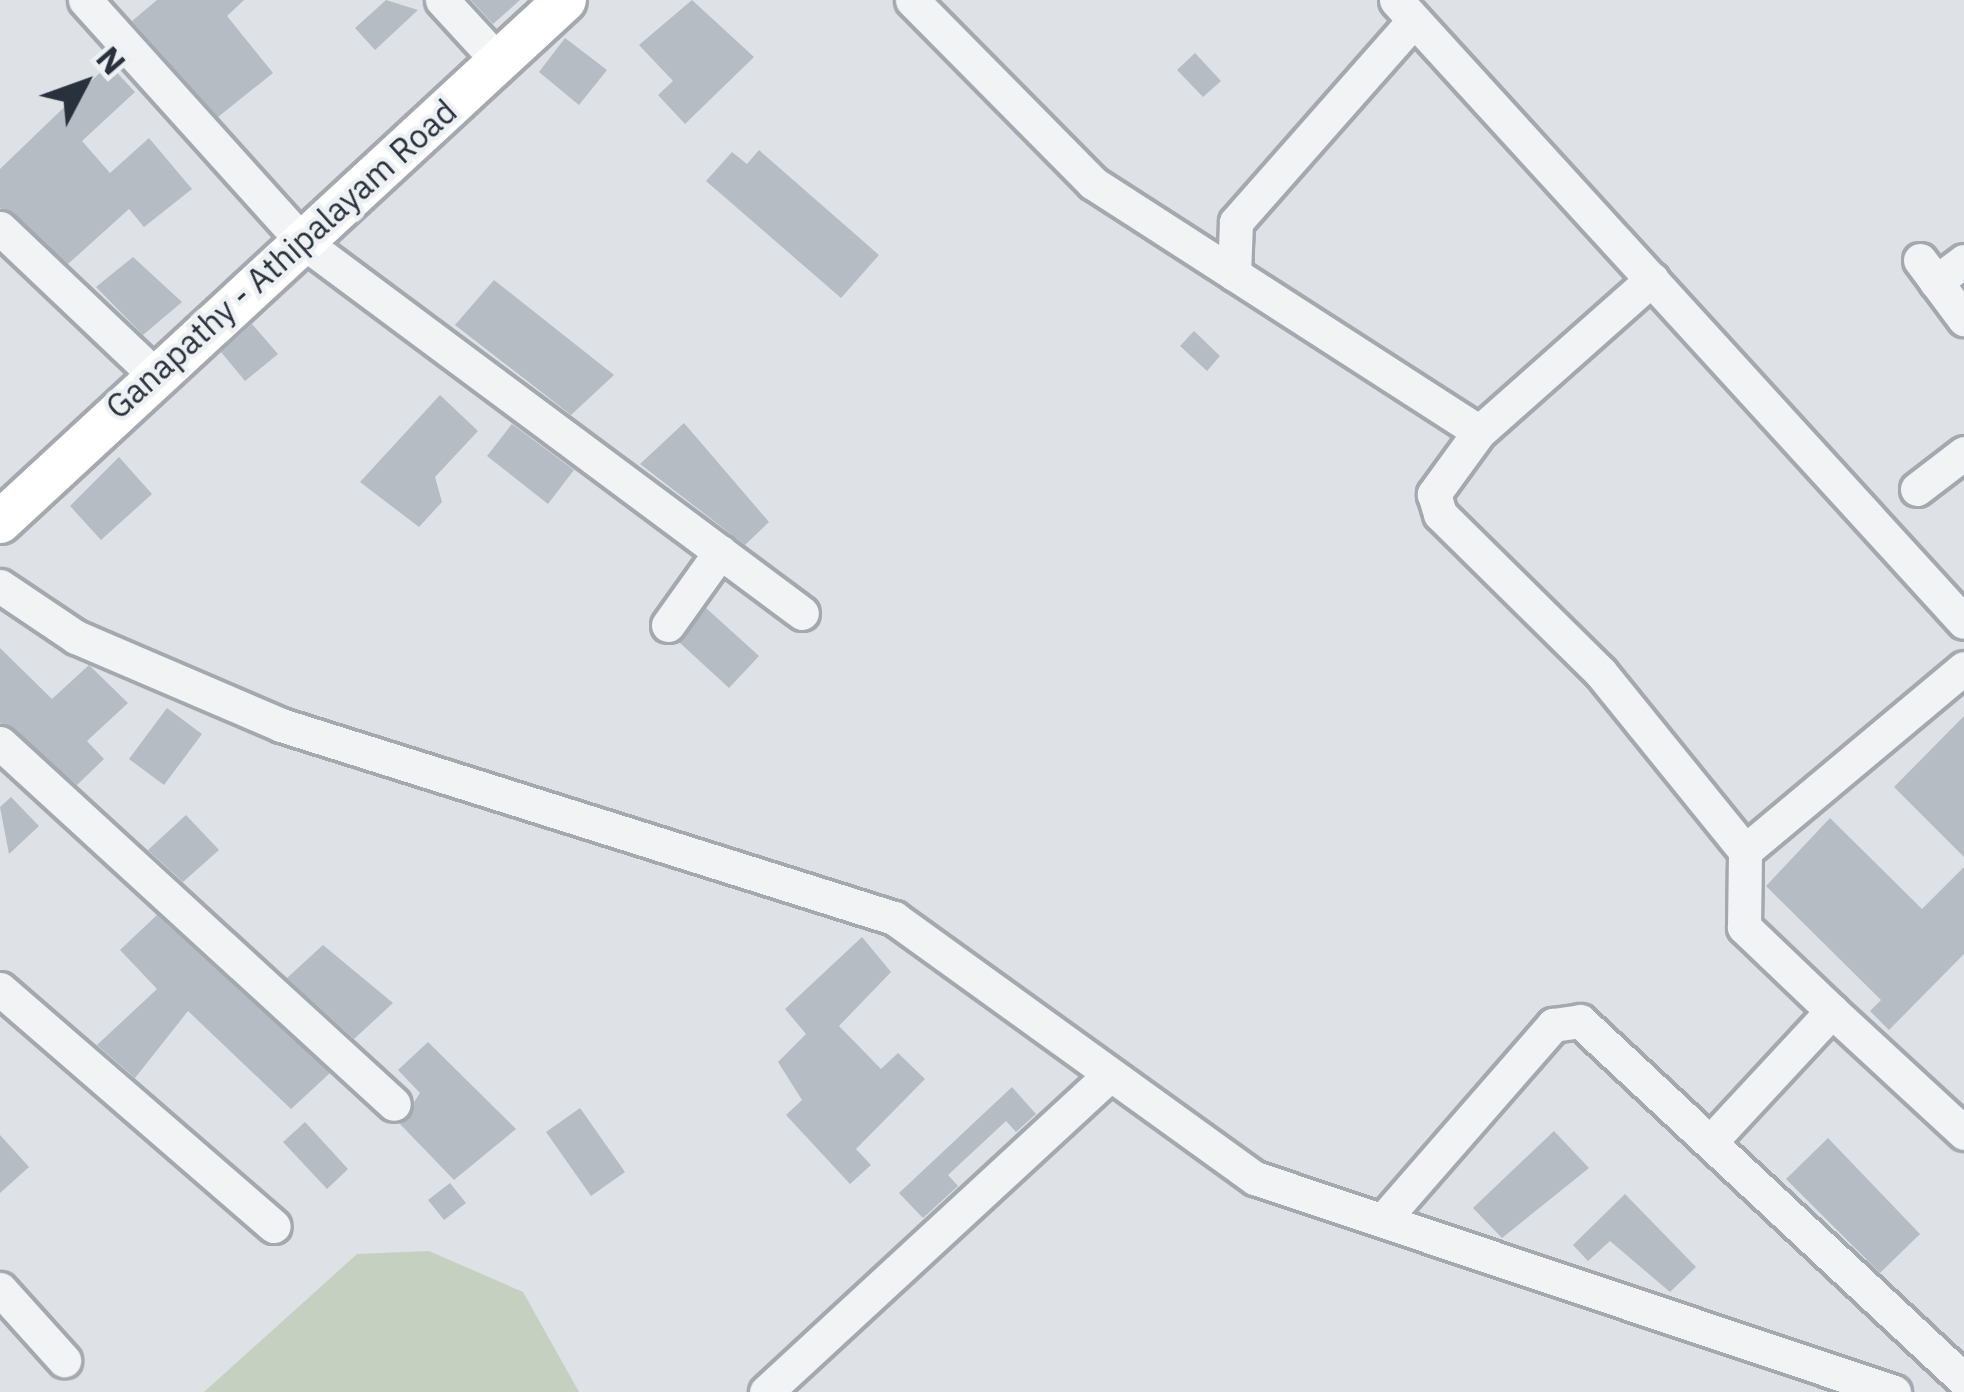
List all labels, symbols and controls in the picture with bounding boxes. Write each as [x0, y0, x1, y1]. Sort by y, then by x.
north arrow [24, 24, 144, 144]
text: N [87, 37, 136, 83]
street label: Ganapathy - Athipalayam Road [98, 91, 464, 427]

